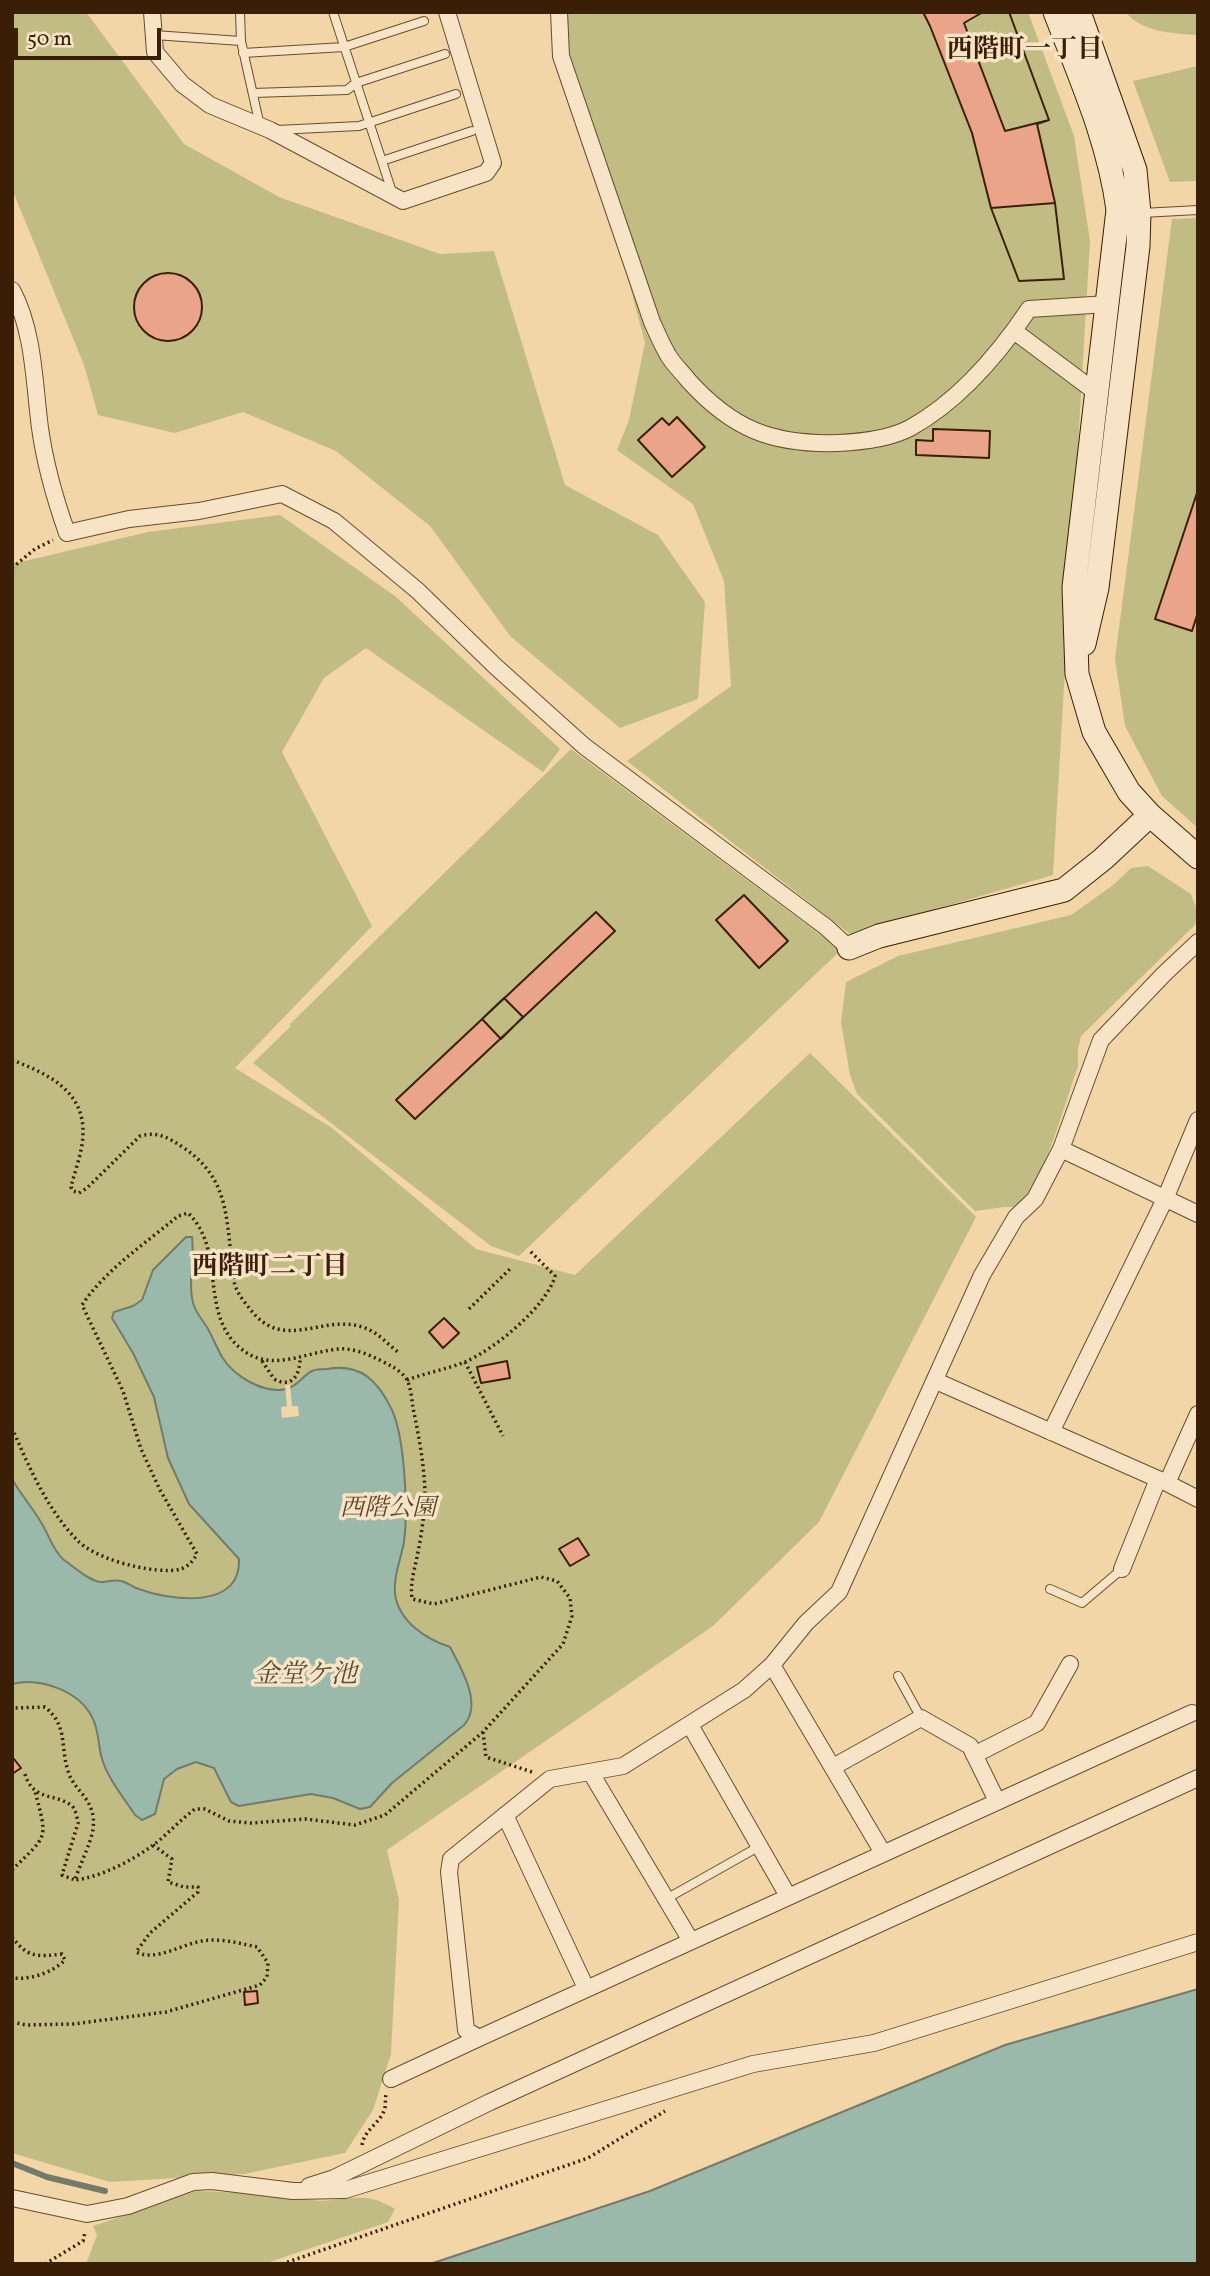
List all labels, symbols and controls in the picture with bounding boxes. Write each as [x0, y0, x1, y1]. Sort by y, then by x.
scale bar [18, 14, 164, 58]
text: 50 m [27, 25, 72, 54]
district label: 西階町一丁目 [947, 36, 1103, 68]
district label: 西階町二丁目 [192, 1253, 348, 1285]
park label: 西階公園 [340, 1497, 436, 1525]
water label: 金堂ケ池 [253, 1661, 357, 1693]

